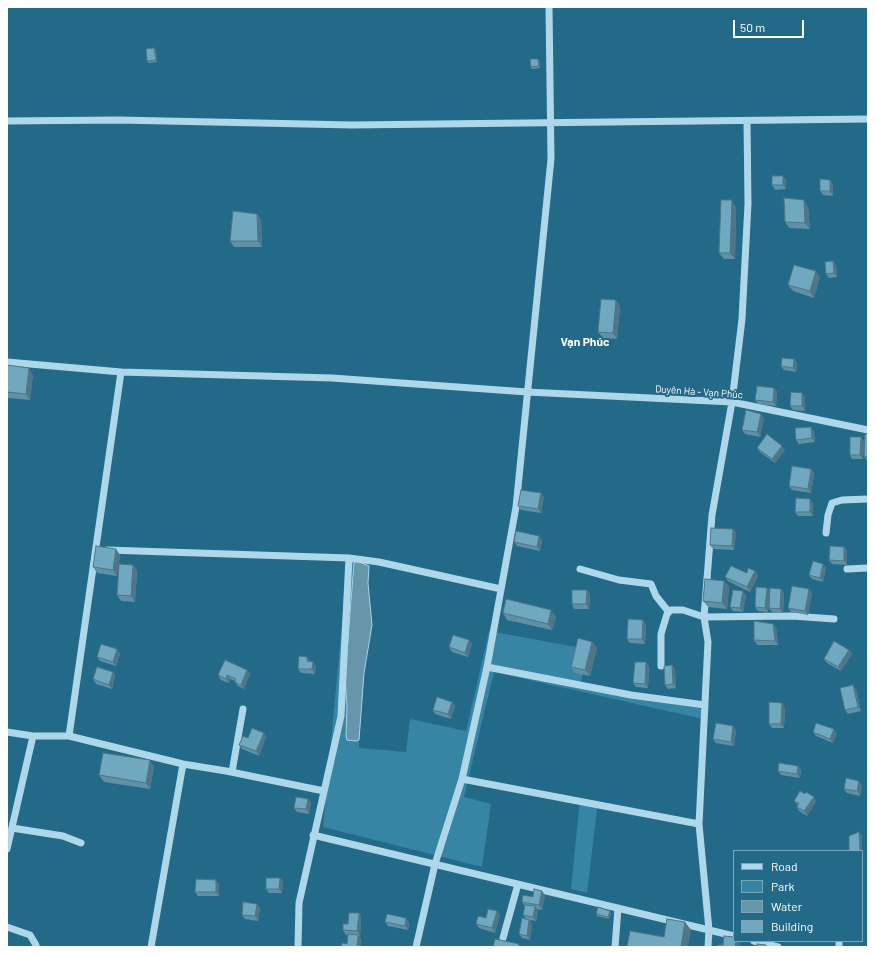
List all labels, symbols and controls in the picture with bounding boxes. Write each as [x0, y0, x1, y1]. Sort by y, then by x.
scale bar [735, 12, 806, 38]
text: 50 m [740, 20, 765, 34]
district label: Vạn Phúc [561, 335, 609, 349]
street label: Duyên Hà - Vạn Phúc [655, 383, 743, 401]
legend [733, 850, 863, 942]
text: Road [771, 859, 798, 873]
text: Park [771, 879, 795, 893]
text: Water [771, 899, 802, 913]
text: Building [771, 919, 813, 933]

